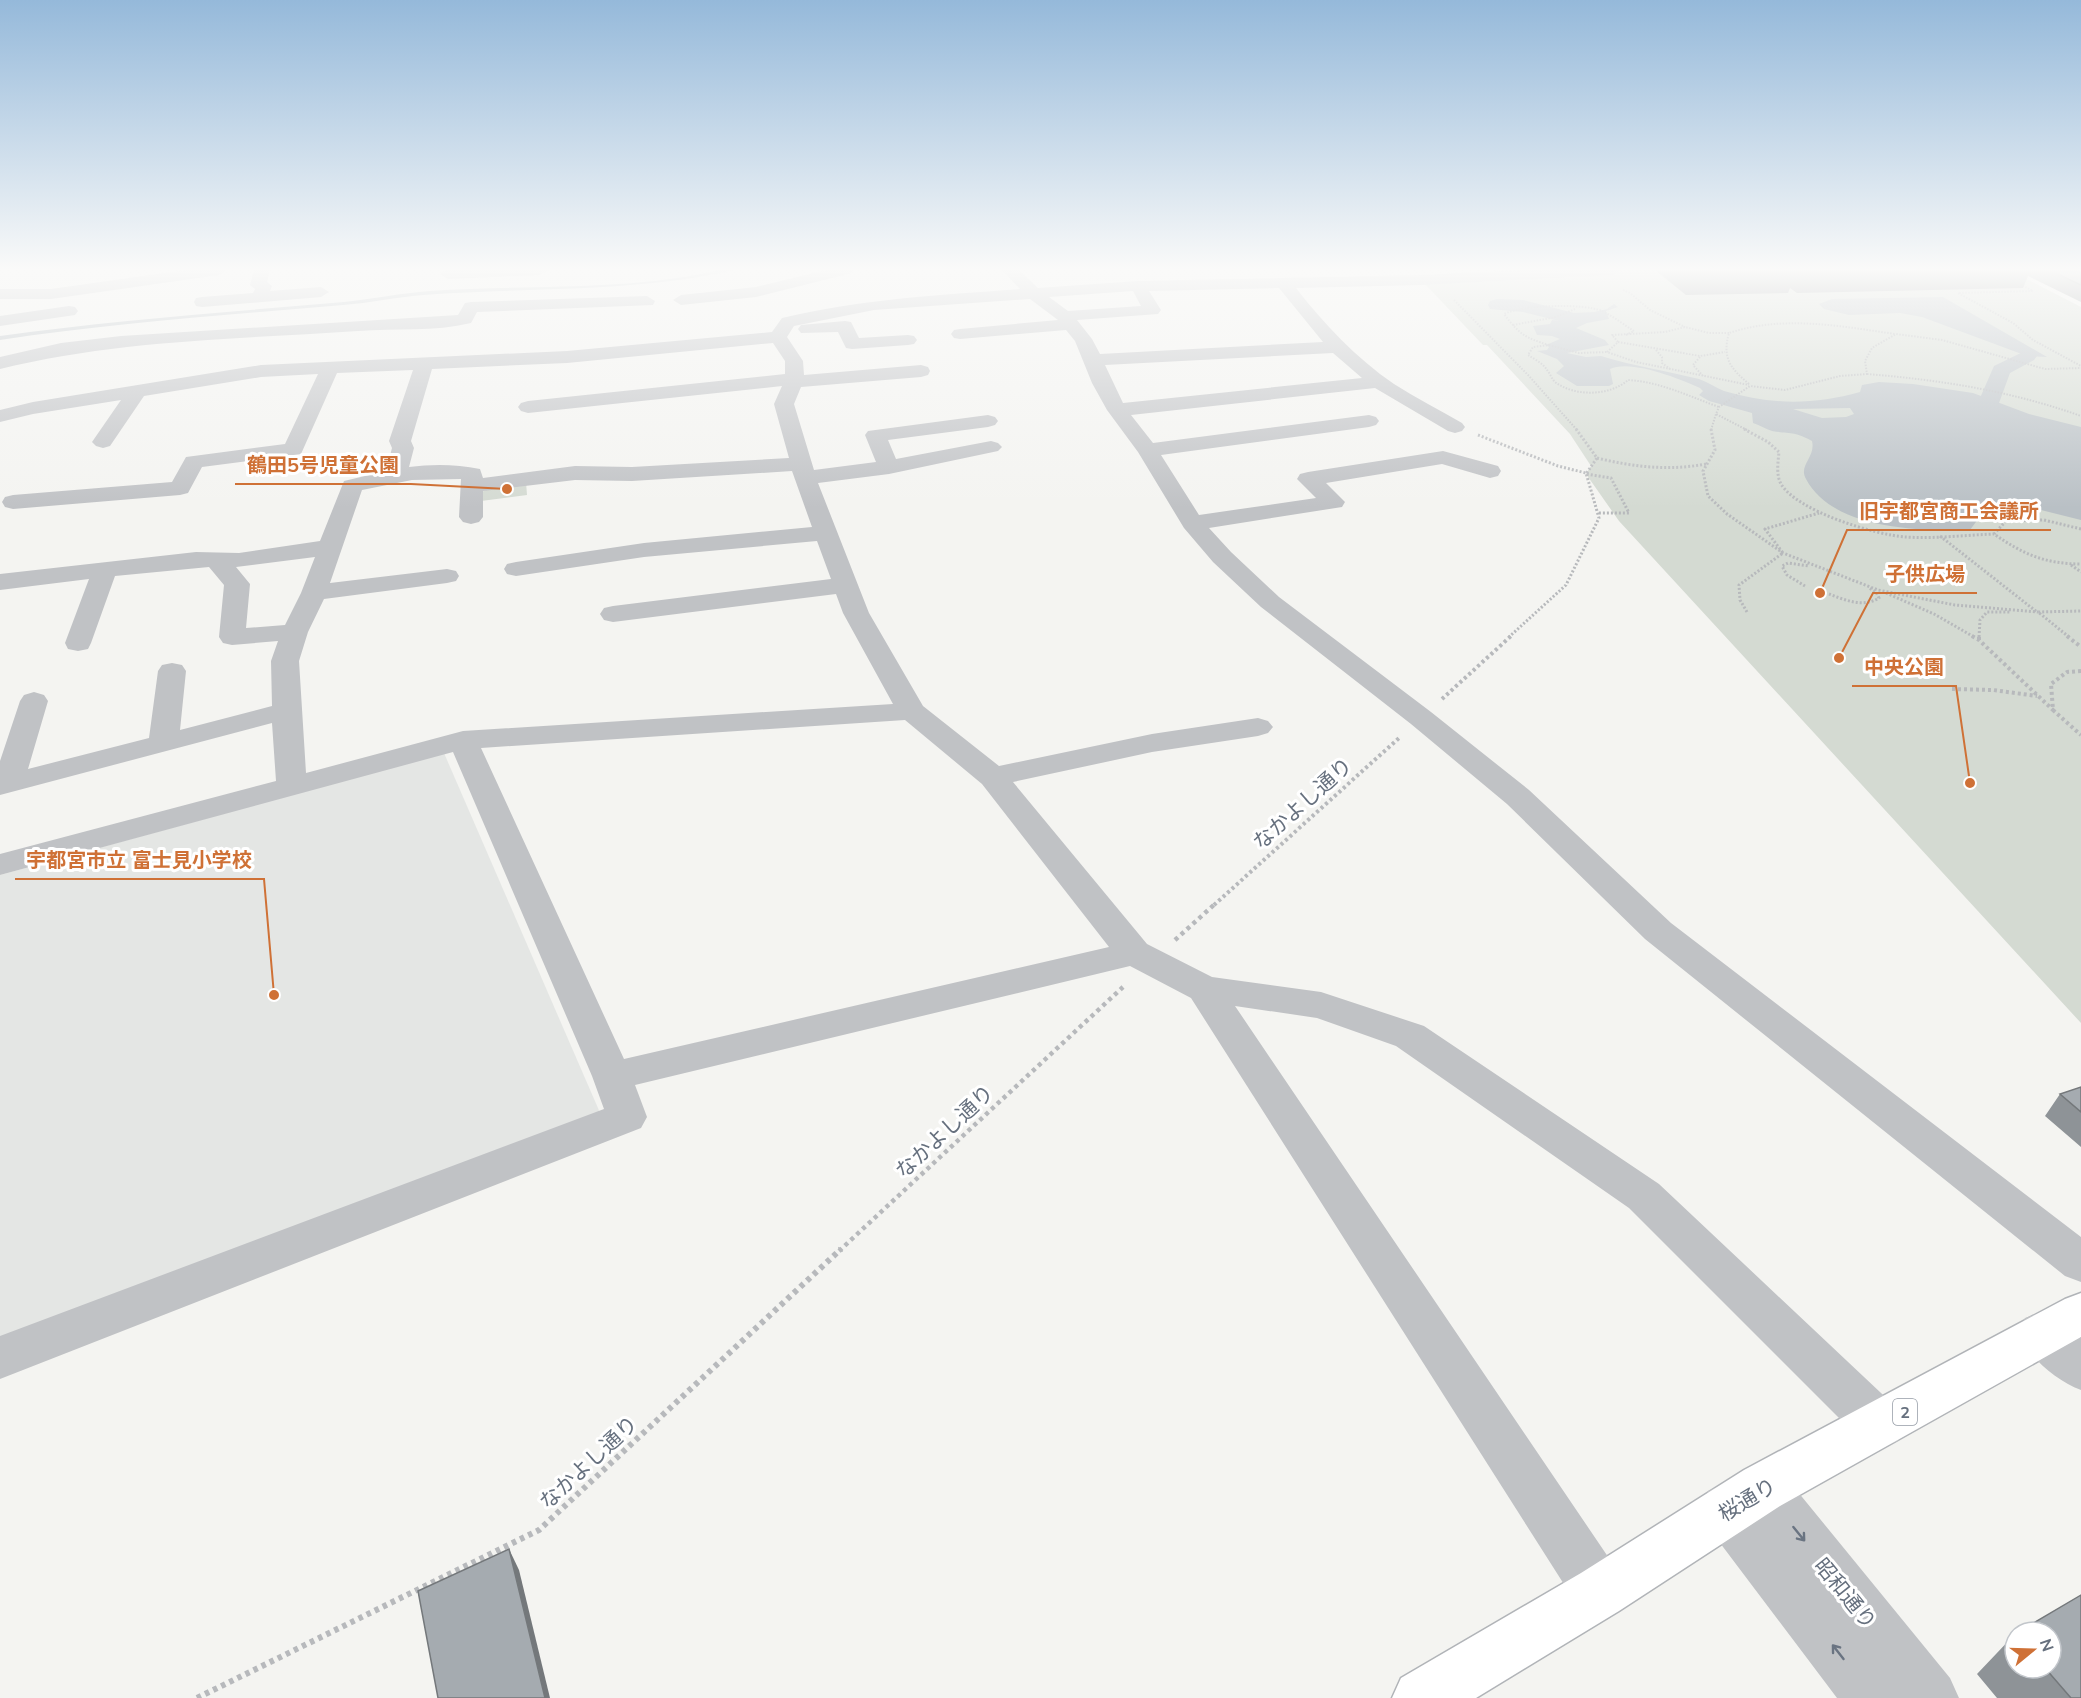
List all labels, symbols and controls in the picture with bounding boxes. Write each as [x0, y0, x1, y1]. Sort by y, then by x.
callout: 鶴田5号児童公園 [235, 446, 411, 484]
text: 鶴田5号児童公園 [247, 452, 399, 477]
callout: 旧宇都宮商工会議所 [1847, 492, 2051, 530]
text: 旧宇都宮商工会議所 [1859, 498, 2039, 523]
callout: 子供広場 [1873, 555, 1977, 593]
text: 子供広場 [1885, 561, 1965, 586]
callout: 中央公園 [1852, 648, 1956, 686]
text: 中央公園 [1864, 654, 1944, 679]
street label: なかよし通り [1247, 752, 1357, 854]
callout: 宇都宮市立 富士見小学校 [15, 841, 264, 879]
text: 宇都宮市立 富士見小学校 [26, 847, 252, 872]
street label: なかよし通り [889, 1079, 999, 1183]
road number: 2 [1893, 1399, 1917, 1425]
street label: なかよし通り [533, 1410, 643, 1514]
street label: 桜通り [1713, 1472, 1781, 1526]
one-way arrow [1792, 1526, 1805, 1542]
street label: 昭和通り [1809, 1552, 1883, 1634]
north arrow [2003, 1620, 2063, 1680]
text: N [2036, 1636, 2059, 1654]
one-way arrow [1831, 1644, 1844, 1660]

